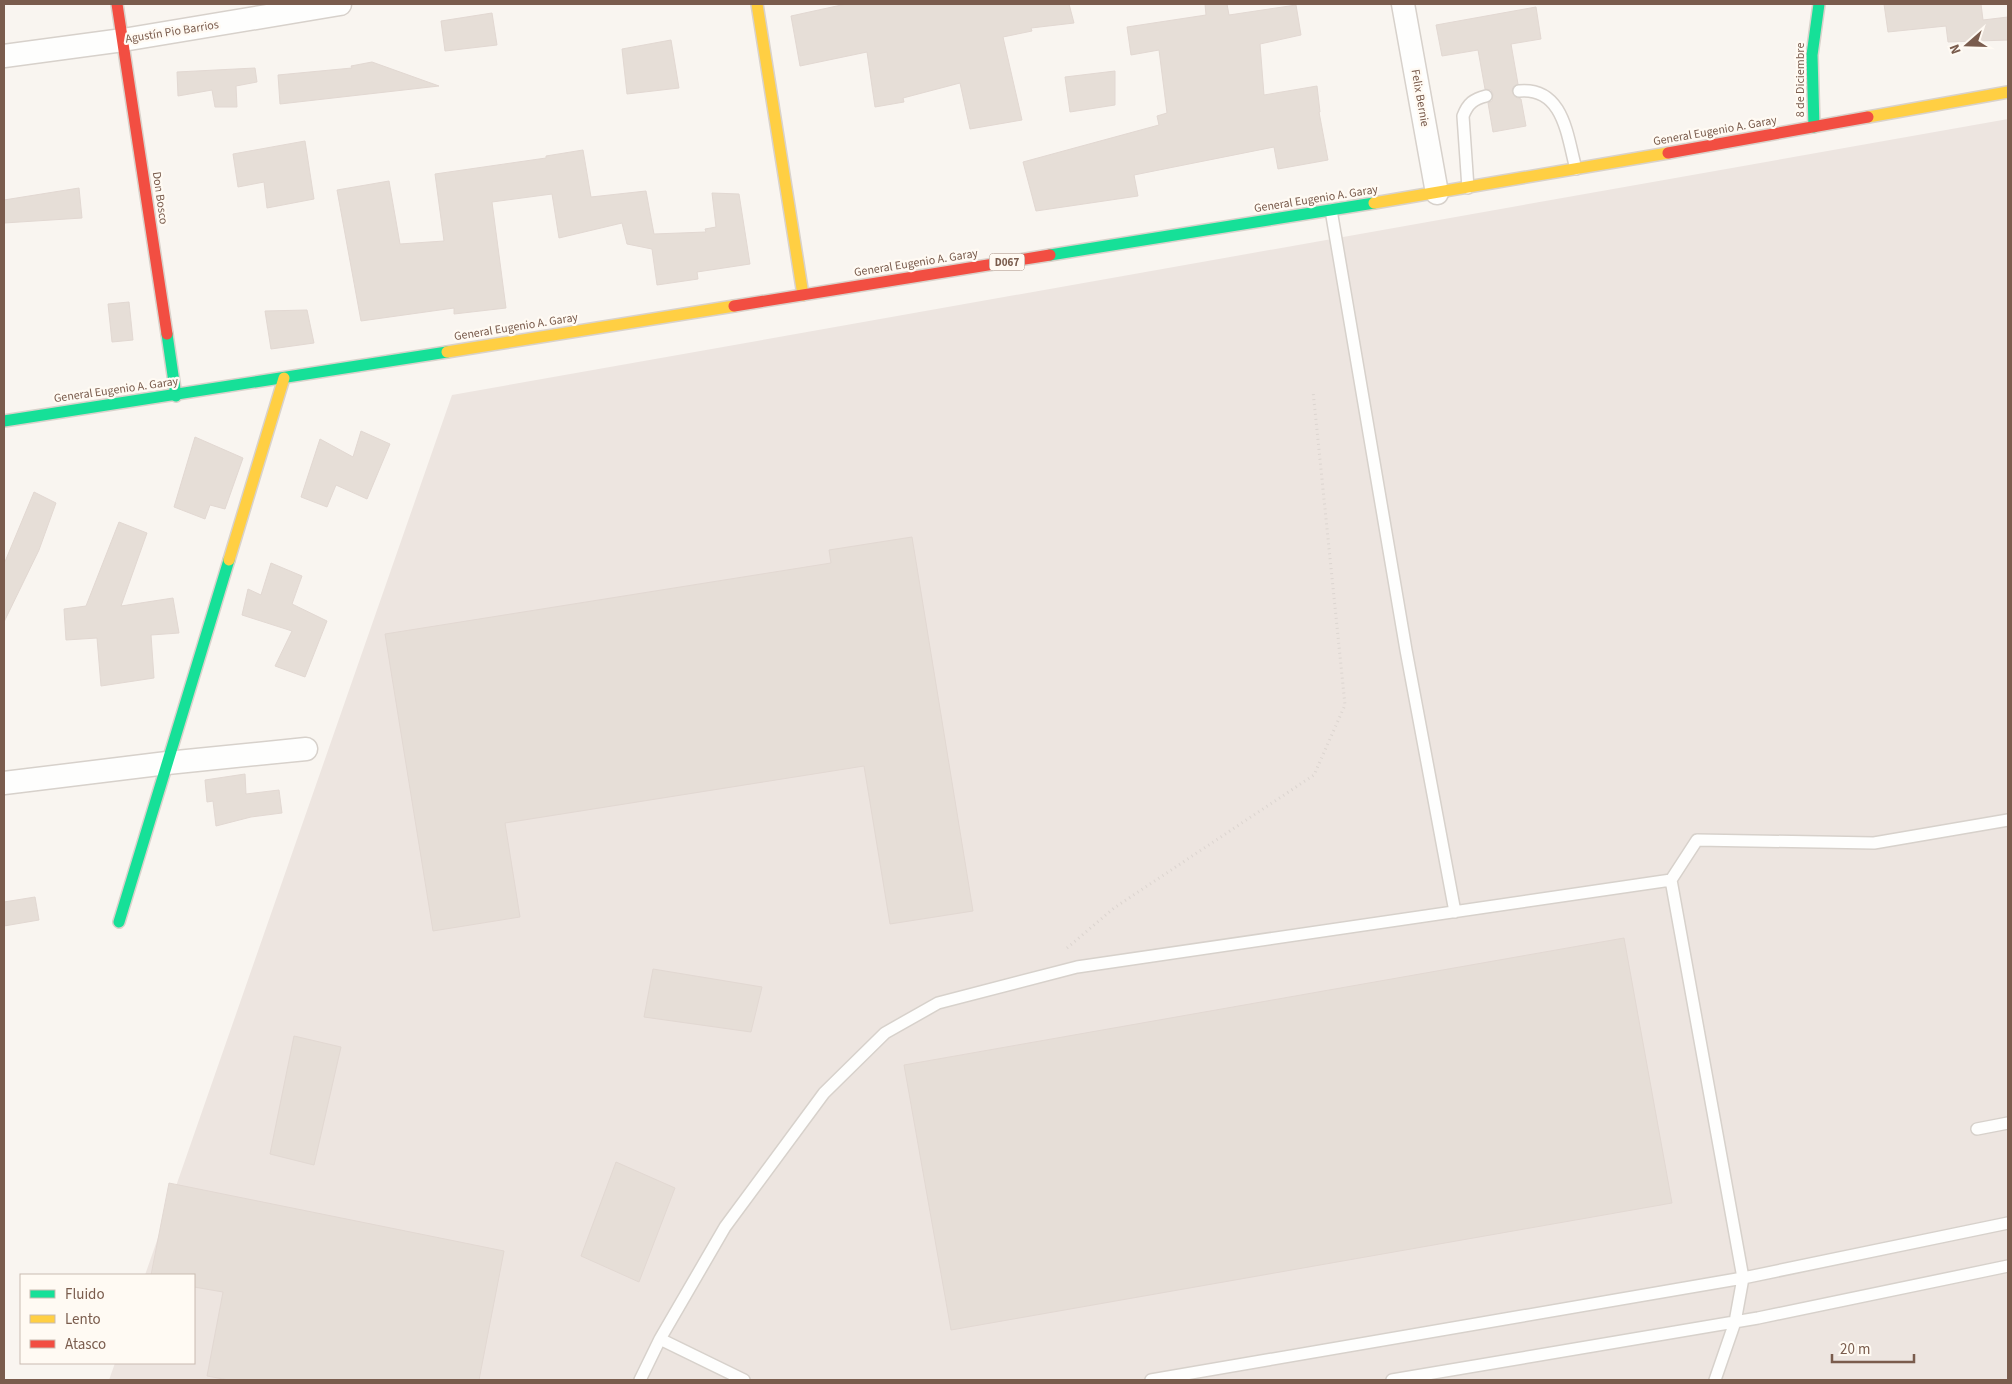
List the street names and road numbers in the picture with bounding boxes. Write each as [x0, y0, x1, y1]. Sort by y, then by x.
street label: Agustín Pio Barrios [124, 16, 220, 48]
street label: 8 de Diciembre [1792, 43, 1809, 117]
street label: Felix Bernie [1407, 68, 1433, 128]
street label: General Eugenio A. Garay [1652, 112, 1779, 150]
street label: Don Bosco [148, 171, 172, 225]
street label: General Eugenio A. Garay [1253, 181, 1380, 217]
street label: General Eugenio A. Garay [853, 245, 980, 281]
road number: D067 [990, 253, 1024, 270]
street label: General Eugenio A. Garay [453, 309, 580, 345]
street label: General Eugenio A. Garay [53, 373, 180, 407]

